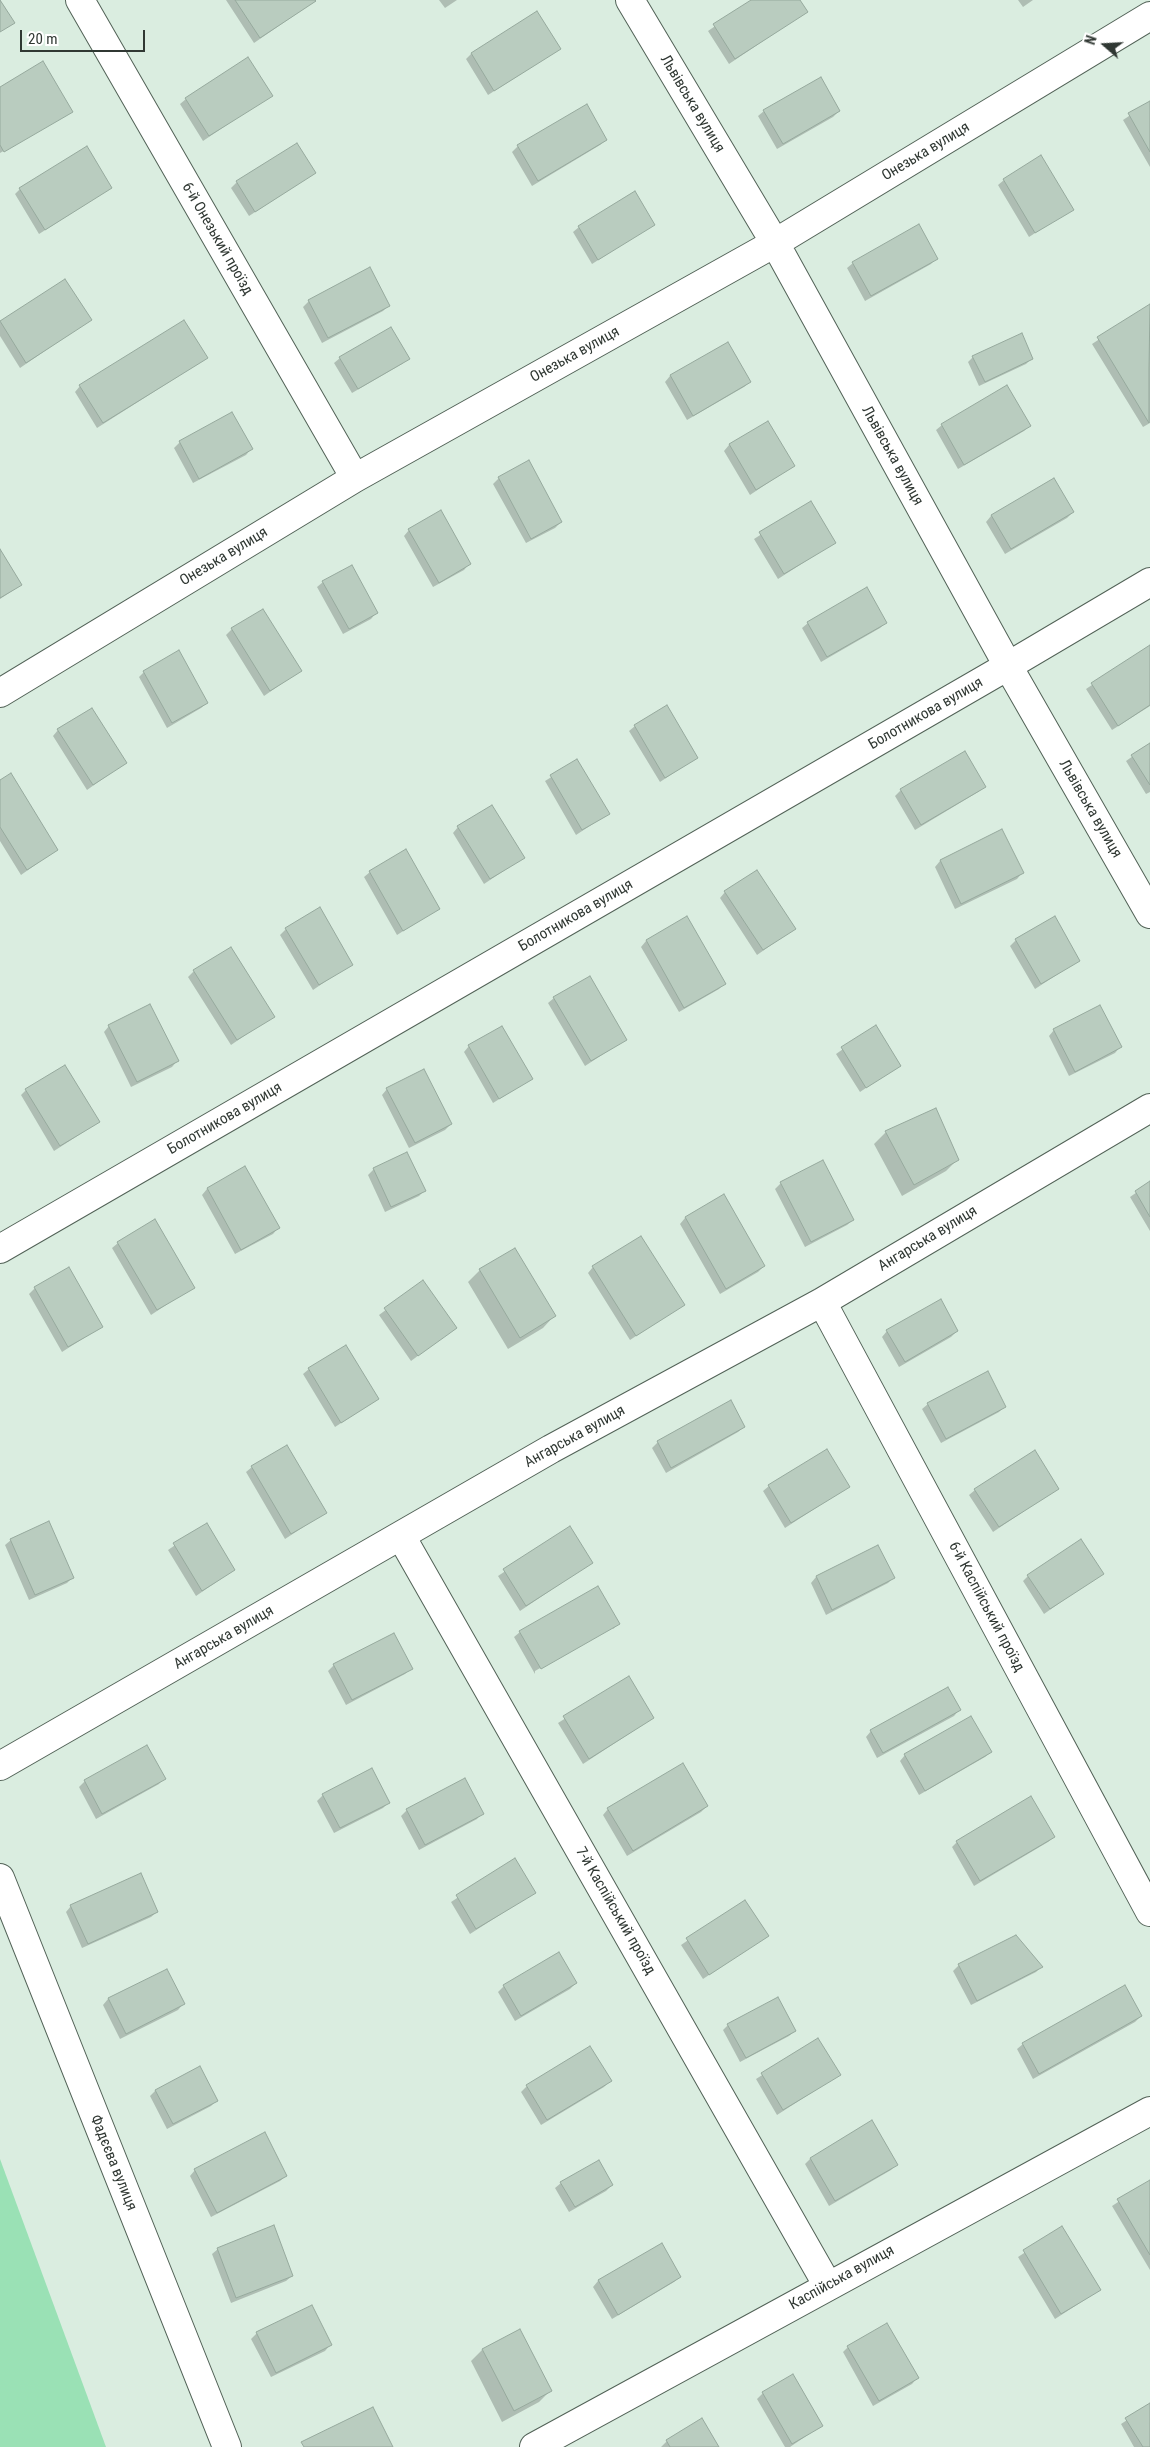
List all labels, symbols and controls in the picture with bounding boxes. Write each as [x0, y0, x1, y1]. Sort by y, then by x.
scale bar [22, 20, 148, 52]
north arrow [1080, 20, 1130, 70]
text: 20 m [28, 30, 58, 48]
text: N [1082, 33, 1100, 47]
street label: Львівська вулиця [656, 52, 728, 156]
street label: Онезька вулиця [879, 119, 973, 185]
street label: 6-й Онезький проїзд [178, 180, 256, 298]
street label: Онезька вулиця [527, 323, 623, 387]
street label: Львівська вулиця [857, 403, 927, 509]
street label: Онезька вулиця [177, 524, 271, 590]
street label: Болотникова вулиця [866, 674, 986, 754]
street label: Львівська вулиця [1055, 757, 1125, 861]
street label: Болотникова вулиця [516, 876, 636, 956]
street label: Болотникова вулиця [165, 1079, 285, 1159]
street label: Ангарська вулиця [875, 1202, 981, 1276]
street label: Ангарська вулиця [522, 1402, 628, 1472]
street label: 6-й Каспійський проїзд [944, 1539, 1028, 1675]
street label: Ангарська вулиця [171, 1602, 277, 1674]
street label: 7-й Каспійський проїзд [571, 1844, 659, 1978]
street label: Фадєєва вулиця [86, 2113, 140, 2213]
street label: Каспійська вулиця [786, 2242, 898, 2314]

